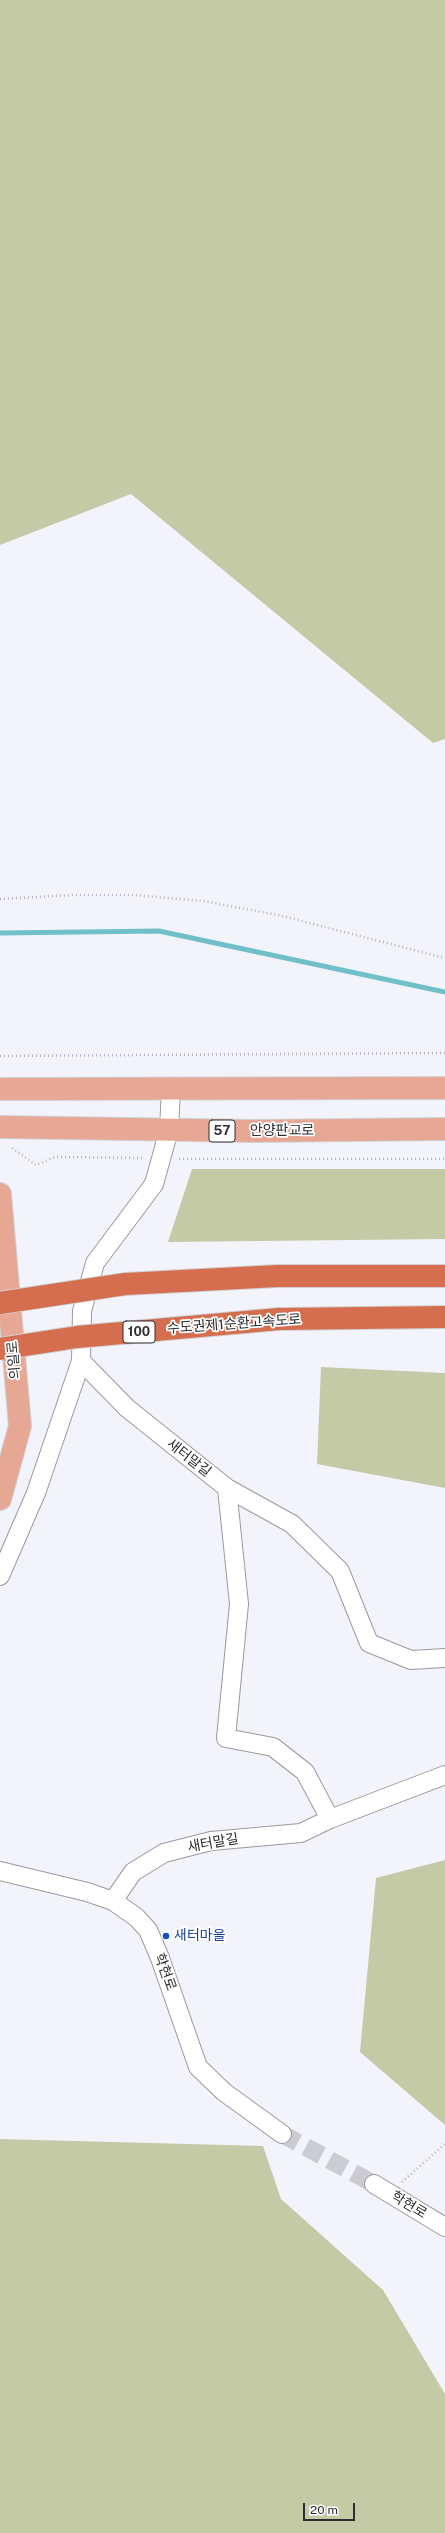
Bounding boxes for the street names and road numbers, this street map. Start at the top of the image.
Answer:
road number: 57 [209,1120,235,1142]
street label: 안양판교로 [250,1123,314,1139]
street label: 수도권제1순환고속도로 [166,1311,302,1337]
road number: 100 [123,1321,155,1343]
street label: 의일로 [4,1340,24,1380]
street label: 새터말길 [164,1436,214,1480]
street label: 새터말길 [186,1830,240,1856]
street label: 학현로 [150,1951,180,1993]
street label: 학현로 [388,2188,430,2222]

